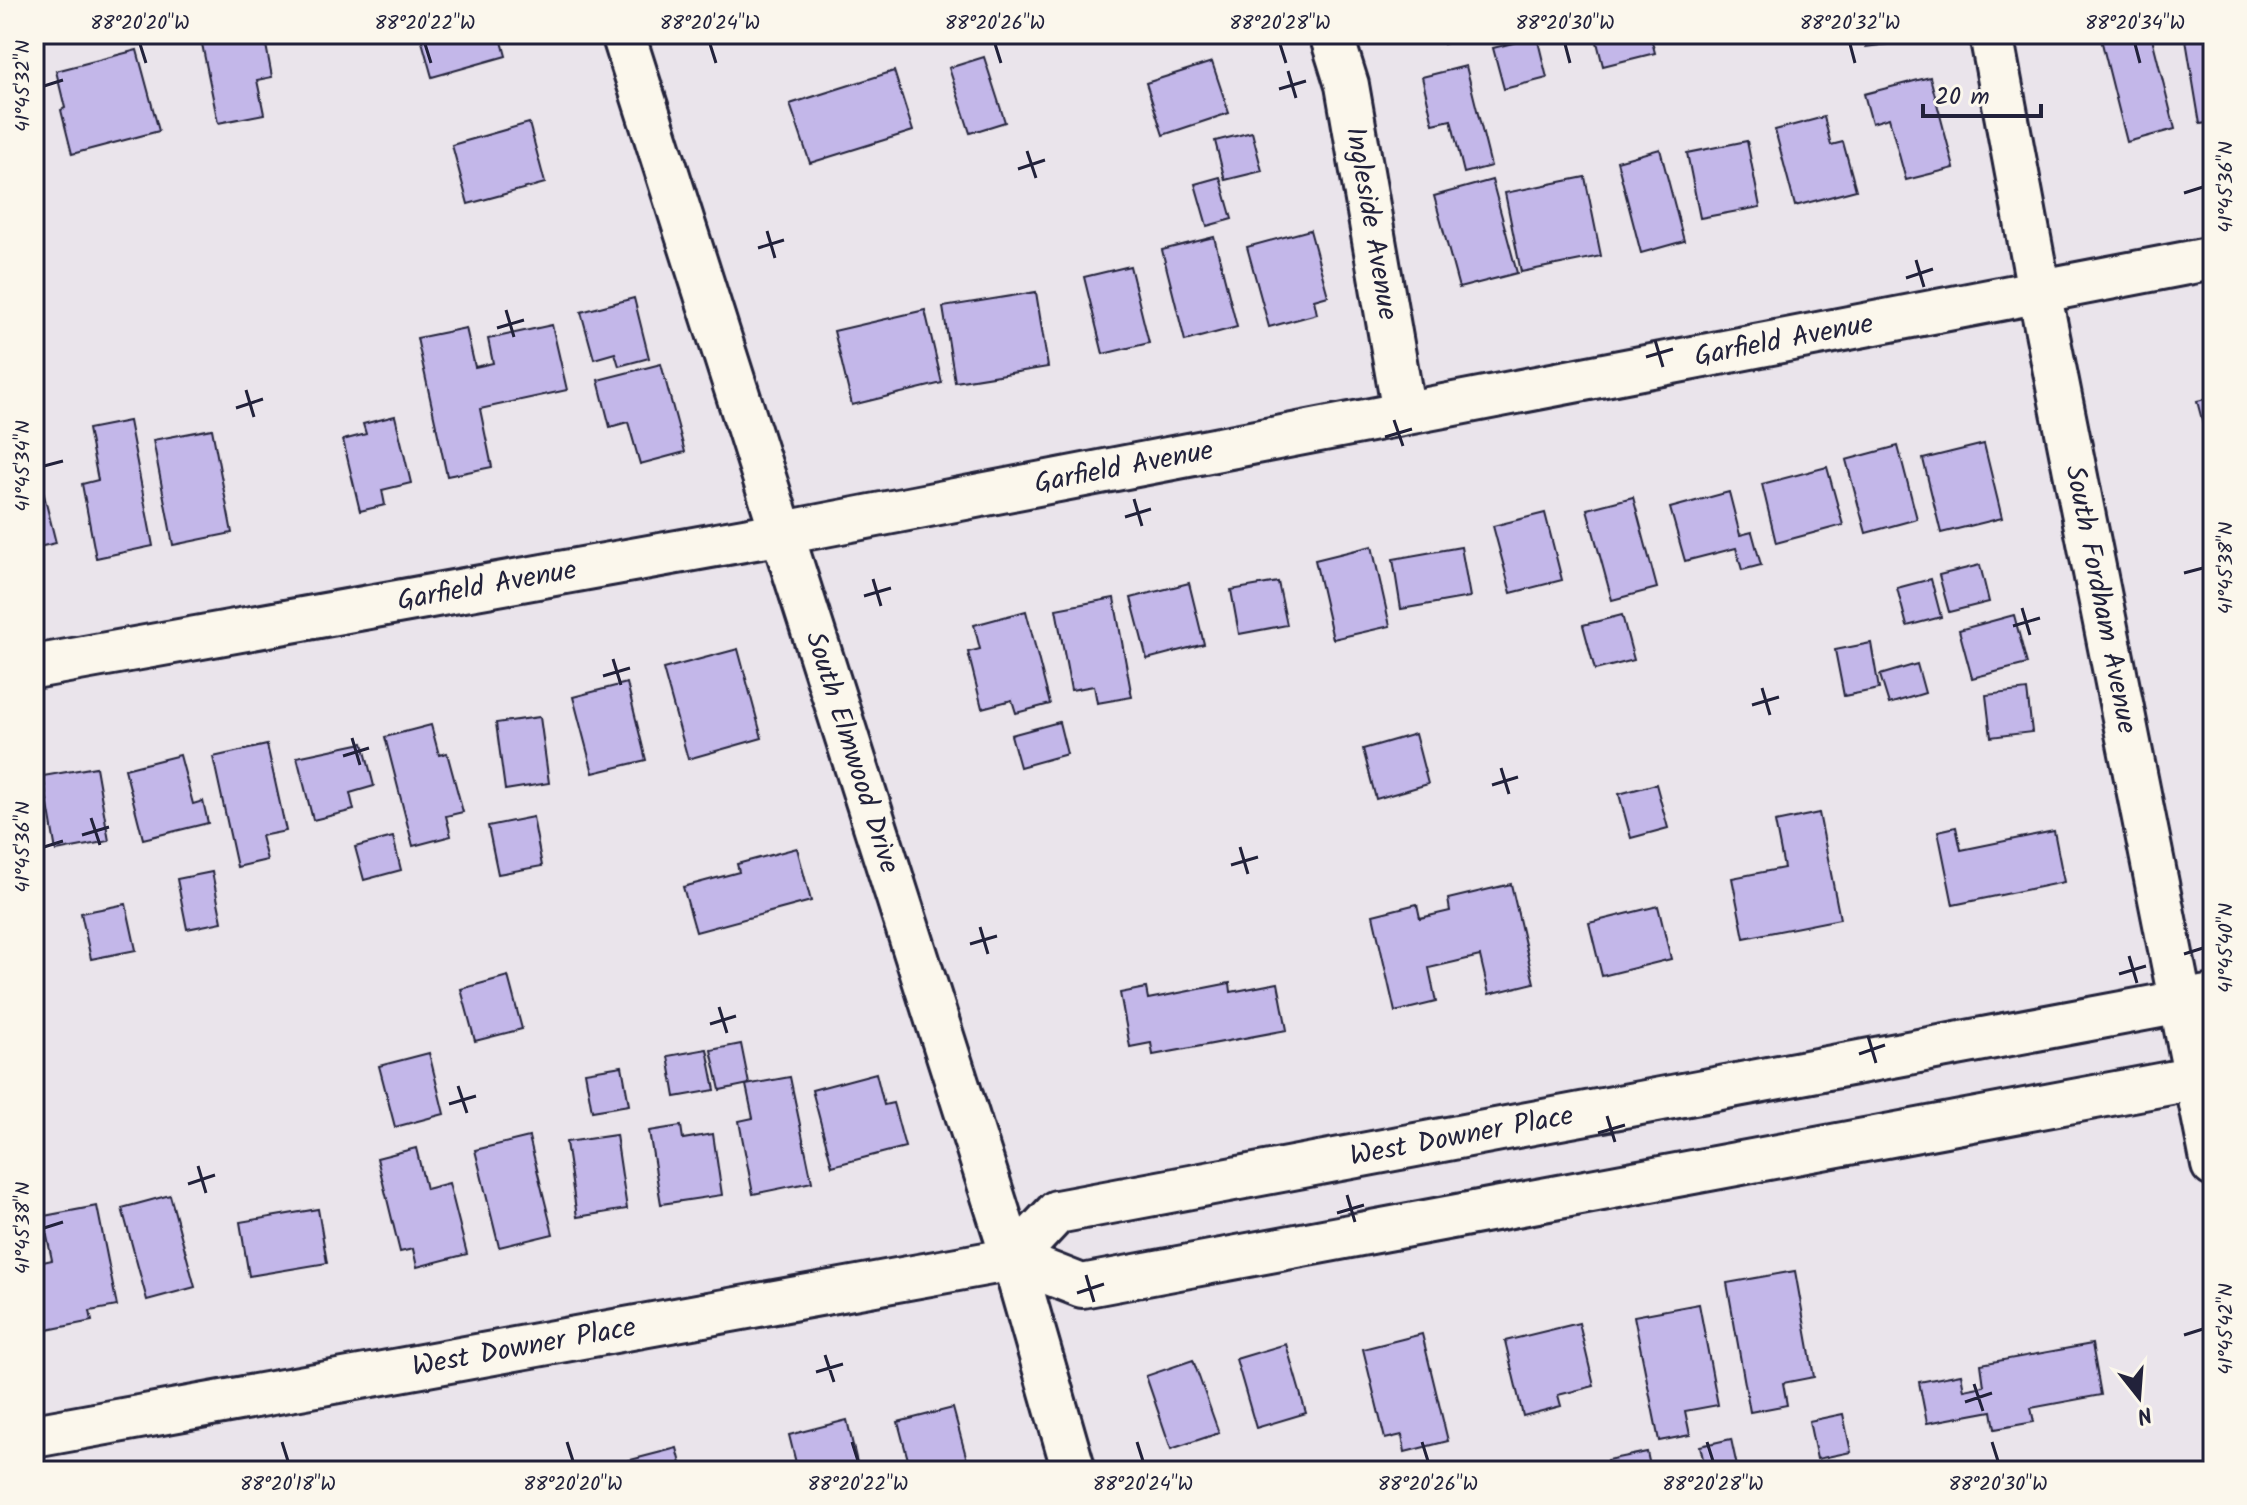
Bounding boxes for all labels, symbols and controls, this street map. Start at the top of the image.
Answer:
text: 88°20'20"W [90,8,190,40]
text: 88°20'22"W [375,8,475,40]
text: 88°20'24"W [660,8,760,40]
text: 88°20'26"W [945,8,1045,40]
text: 88°20'28"W [1229,8,1331,40]
text: 88°20'30"W [1515,8,1615,40]
text: 88°20'32"W [1800,8,1900,40]
text: 88°20'34"W [2085,8,2185,40]
text: 41°45'32"N [8,40,40,132]
scale bar [1923,68,2041,118]
text: 20 m [1935,78,1990,117]
street label: Ingleside Avenue [1332,123,1410,324]
text: 41°45'36"N [2211,141,2243,233]
street label: Garfield Avenue [1690,301,1878,380]
text: 41°45'34"N [8,420,40,512]
street label: Garfield Avenue [1030,428,1218,507]
street label: South Fordham Avenue [2052,461,2149,738]
text: 41°45'38"N [2211,522,2243,614]
street label: Garfield Avenue [394,548,580,624]
street label: South Elmwood Drive [792,626,911,880]
text: 41°45'36"N [8,801,40,893]
text: 41°45'40"N [2211,903,2243,993]
street label: West Downer Place [1346,1093,1577,1179]
text: 41°45'38"N [8,1182,40,1274]
text: 41°45'42"N [2211,1283,2243,1375]
street label: West Downer Place [409,1305,640,1390]
north arrow [2099,1357,2179,1437]
text: N [2132,1395,2156,1433]
text: 88°20'18"W [240,1469,336,1501]
text: 88°20'20"W [523,1469,623,1501]
text: 88°20'22"W [808,1469,908,1501]
text: 88°20'24"W [1093,1469,1193,1501]
text: 88°20'26"W [1378,1469,1478,1501]
text: 88°20'28"W [1662,1469,1764,1501]
text: 88°20'30"W [1948,1469,2048,1501]

